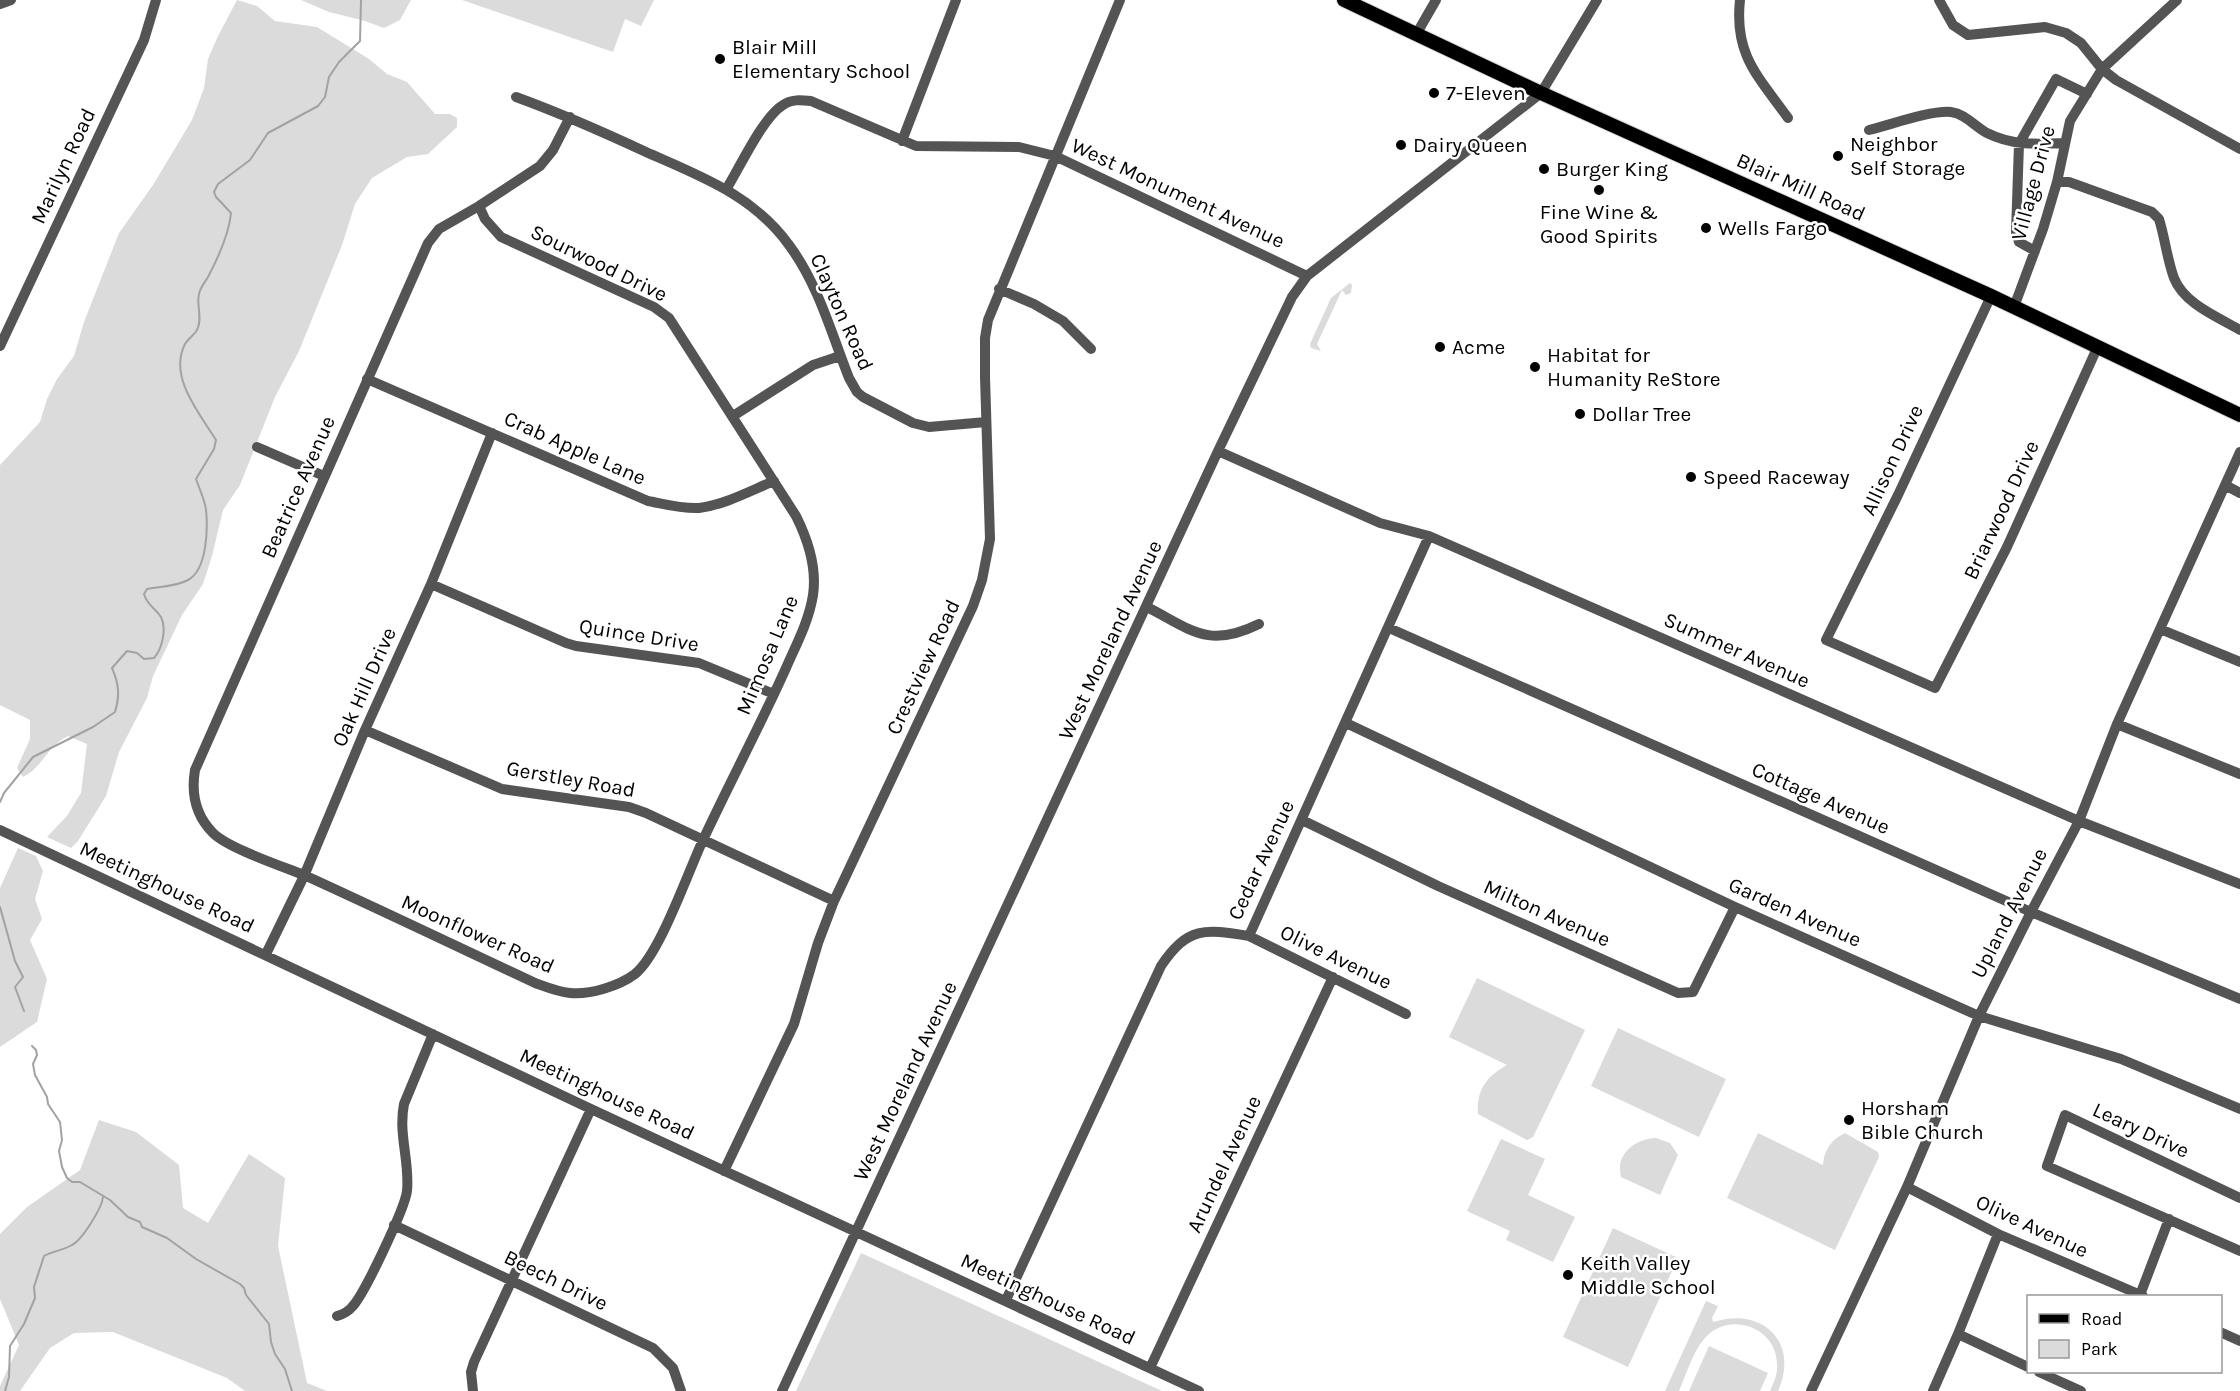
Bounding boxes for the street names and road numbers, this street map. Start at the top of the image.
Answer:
street label: Marilyn Road [26,104,100,228]
street label: Village Drive [2006,123,2060,243]
street label: West Monument Avenue [1068,133,1288,253]
street label: Blair Mill Road [1733,148,1869,226]
street label: Sourwood Drive [527,220,671,306]
street label: Clayton Road [806,250,878,374]
street label: Allison Drive [1856,401,1928,519]
street label: Crab Apple Lane [500,406,650,490]
street label: Beatrice Avenue [256,412,340,562]
street label: Briarwood Drive [1958,437,2044,583]
street label: West Moreland Avenue [1053,537,1167,743]
street label: Mimosa Lane [731,592,803,718]
street label: Crestview Road [881,596,965,738]
street label: Summer Avenue [1660,607,1814,693]
street label: Quince Drive [577,614,701,656]
street label: Oak Hill Drive [327,624,401,750]
street label: Gerstley Road [505,756,637,802]
street label: Cottage Avenue [1748,757,1894,839]
street label: Cedar Avenue [1223,796,1299,924]
street label: Meetinghouse Road [76,836,258,938]
street label: Upland Avenue [1966,844,2052,982]
street label: Garden Avenue [1725,872,1865,952]
street label: Milton Avenue [1480,874,1614,952]
street label: Moonflower Road [398,890,558,978]
street label: Olive Avenue [1276,920,1396,994]
street label: West Moreland Avenue [848,978,962,1184]
street label: Meetinghouse Road [516,1043,698,1145]
street label: Arundel Avenue [1182,1092,1266,1236]
street label: Leary Drive [2089,1097,2193,1163]
street label: Olive Avenue [1972,1190,2092,1262]
street label: Beech Drive [500,1245,612,1315]
street label: Meetinghouse Road [957,1248,1139,1350]

